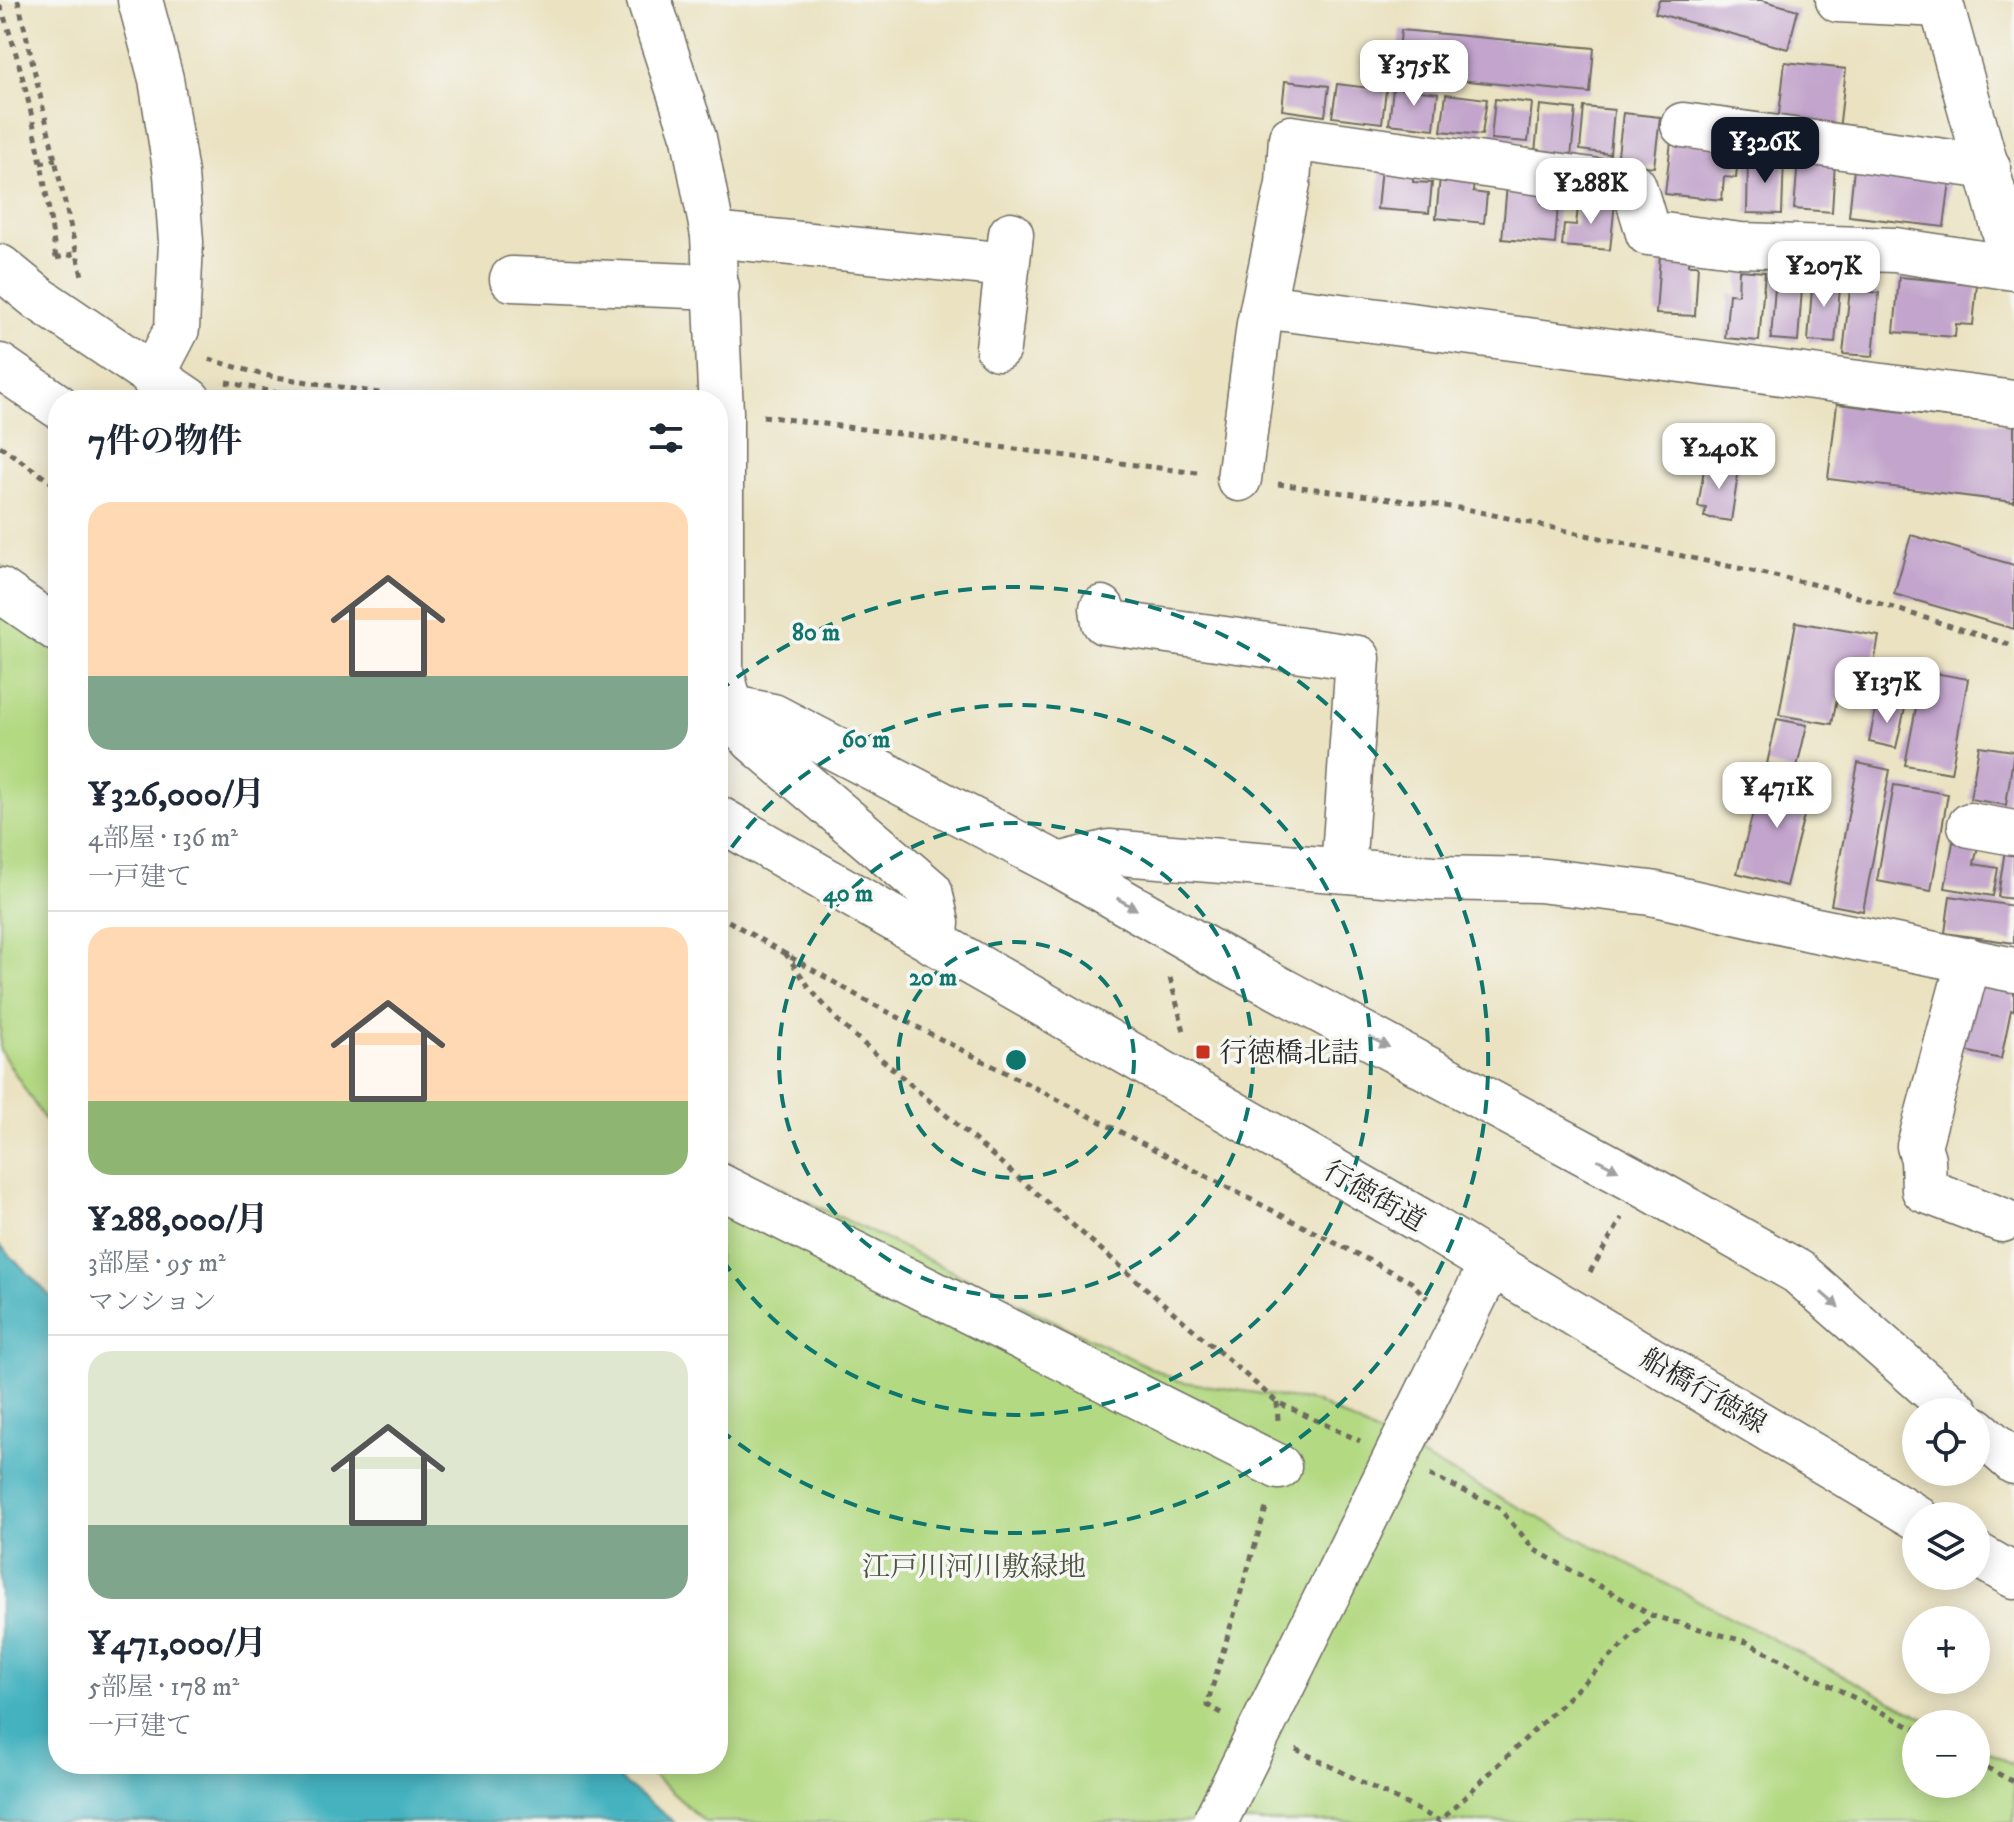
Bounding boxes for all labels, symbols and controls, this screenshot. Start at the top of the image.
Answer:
pin: ¥375K [1358,40,1470,108]
text: ¥375K [1378,49,1450,82]
pin: ¥326K [1709,117,1821,185]
text: ¥326K [1729,126,1801,159]
pin: ¥288K [1535,158,1647,226]
text: ¥288K [1554,167,1628,200]
pin: ¥207K [1768,241,1880,309]
text: ¥207K [1786,250,1862,283]
icon: filters [644,416,688,460]
text: 7件の物件 [88,421,242,463]
pin: ¥240K [1663,423,1775,491]
text: ¥240K [1680,432,1758,465]
icon: home [316,554,460,698]
text: 80 m [792,618,840,648]
pin: ¥137K [1831,657,1943,725]
text: ¥137K [1853,666,1921,699]
text: 60 m [842,725,890,755]
pin: ¥471K [1721,762,1833,830]
text: ¥471K [1740,771,1814,804]
text: ¥326,000/月 [88,774,265,816]
text: 4部屋 · 136 m² [88,822,238,855]
text: 一戸建て [88,861,192,894]
text: 40 m [823,879,873,909]
one-way arrow [1115,897,1138,911]
text: 20 m [909,963,957,993]
icon: home [316,979,460,1123]
one-way arrow [1368,1035,1390,1049]
place label: 行徳橋北詰 [1219,1036,1359,1071]
marker: 行徳橋北詰 [1194,1043,1212,1061]
centre of rings [1002,1046,1030,1074]
street label: 行徳街道 [1317,1153,1432,1239]
one-way arrow [1597,1158,1619,1172]
text: ¥288,000/月 [88,1199,269,1241]
text: 3部屋 · 95 m² [88,1247,226,1280]
text: マンション [88,1286,217,1319]
one-way arrow [1819,1291,1839,1308]
street label: 船橋行徳線 [1634,1341,1773,1441]
map controls [1902,1398,1990,1798]
button: locate [1902,1398,1990,1486]
icon: home [316,1403,460,1547]
button: layers [1902,1502,1990,1590]
park label: 江戸川河川敷緑地 [862,1550,1086,1585]
button: + [1902,1606,1990,1694]
text: ¥471,000/月 [88,1623,267,1665]
text: 5部屋 · 178 m² [88,1671,239,1704]
text: 一戸建て [88,1710,192,1743]
button: − [1902,1710,1990,1798]

